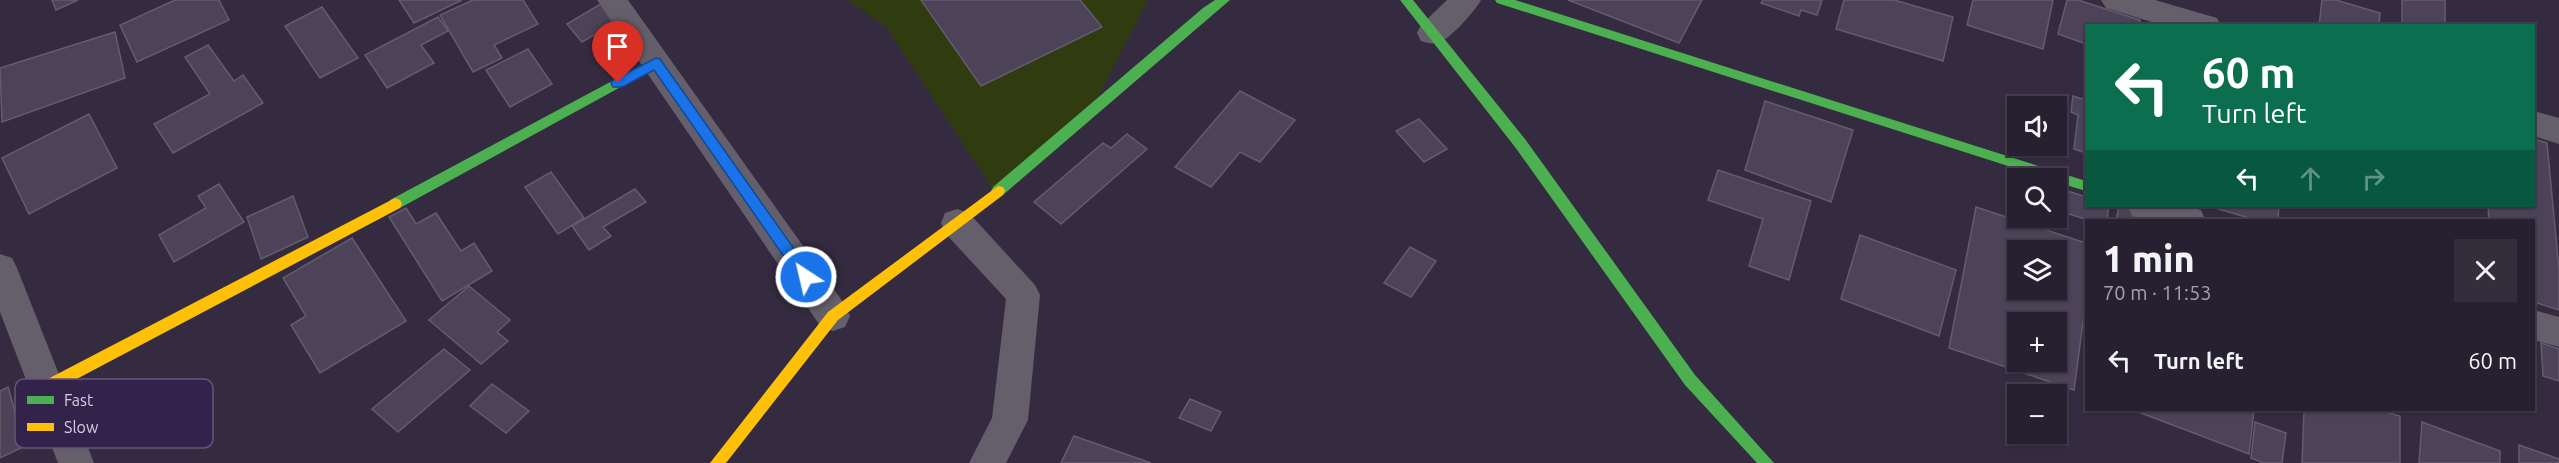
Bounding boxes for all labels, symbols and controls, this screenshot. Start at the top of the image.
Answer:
pin [592,21,643,83]
icon: arrive [601,30,634,63]
icon: left [2103,48,2181,126]
text: 60 m [2202,49,2296,96]
map controls [2007,96,2067,444]
button: sound [2007,96,2067,156]
text: Turn left [2202,98,2306,128]
icon: left [2231,162,2264,195]
icon: ahead [2294,162,2327,195]
icon: right [2357,162,2390,195]
button: search [2007,168,2067,228]
text: 1 min [2103,238,2195,279]
button: close [2454,239,2517,302]
button: layers [2007,240,2067,300]
position arrow [774,245,838,309]
text: 70 m · 11:53 [2103,281,2212,304]
button: + [2007,312,2067,372]
icon: left [2103,344,2136,377]
text: Turn left [2154,348,2244,373]
text: 60 m [2468,348,2517,373]
legend [15,379,213,448]
button: − [2007,384,2067,444]
text: Fast [64,391,94,409]
text: Slow [64,418,99,436]

